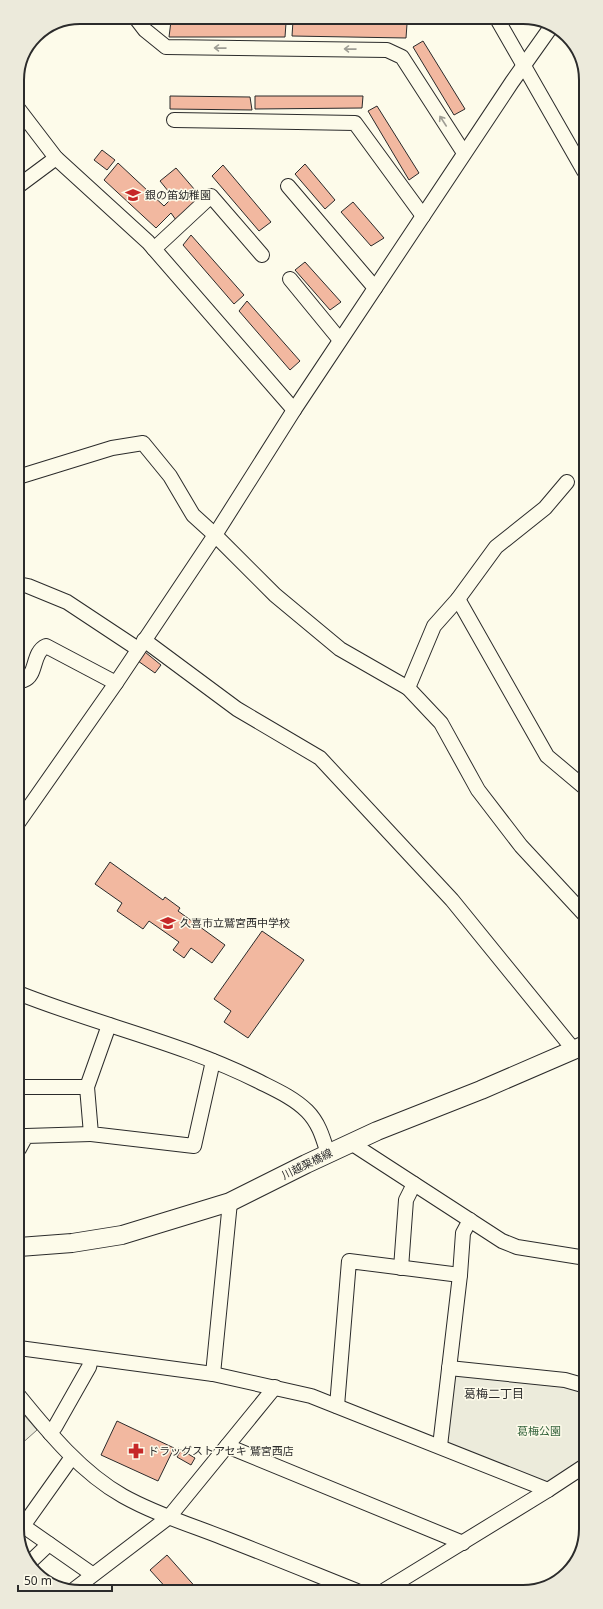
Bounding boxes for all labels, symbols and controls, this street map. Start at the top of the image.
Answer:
one-way arrow [214,44,227,52]
one-way arrow [344,45,357,53]
one-way arrow [439,115,448,126]
school or university icon: 銀の笛幼稚園 [124,186,142,204]
place label: 銀の笛幼稚園 [145,187,211,202]
school or university icon: 久喜市立鷲宮西中学校 [159,914,177,932]
place label: 久喜市立鷲宮西中学校 [180,915,290,930]
street label: 川越栗橋線 [279,1145,335,1182]
district label: 葛梅二丁目 [464,1385,524,1402]
park label: 葛梅公園 [517,1423,561,1438]
pharmacy icon: ドラッグストアセキ 鷲宮西店 [127,1442,145,1460]
place label: ドラッグストアセキ 鷲宮西店 [148,1443,294,1458]
scale bar [18,1567,112,1593]
text: 50 m [24,1572,52,1589]

